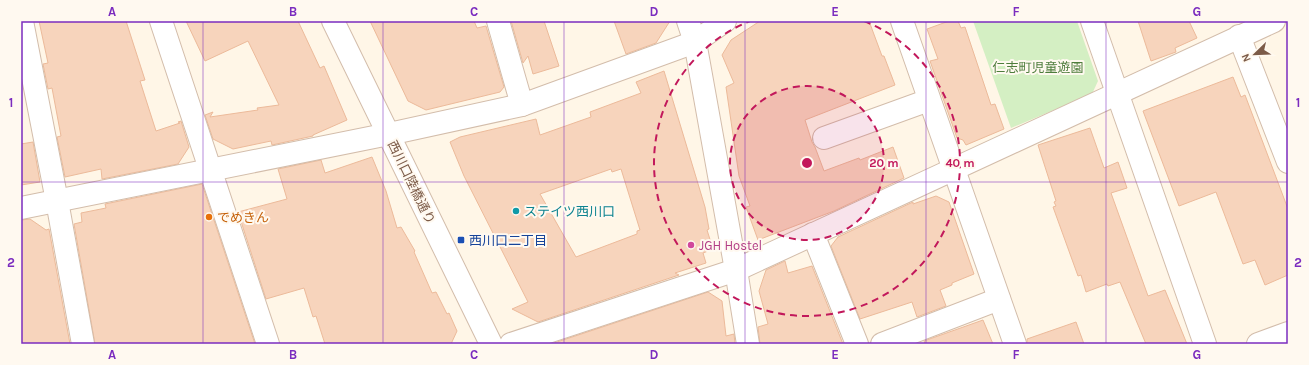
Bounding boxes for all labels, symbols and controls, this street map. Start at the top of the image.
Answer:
text: A [108,4,116,19]
text: B [289,4,297,19]
text: C [470,4,478,19]
text: D [650,4,659,19]
text: E [831,4,839,19]
text: F [1012,4,1020,19]
text: G [1193,4,1201,19]
north arrow [1235,34,1275,74]
text: N [1239,52,1254,64]
park label: 仁志町児童遊園 [992,60,1084,75]
text: 1 [9,95,13,110]
text: 1 [1296,95,1300,110]
street label: 西川口陸橋通り [385,138,438,226]
centre of rings [800,156,814,170]
text: 20 m [869,156,899,170]
text: 40 m [945,156,975,170]
place label: ステイツ西川口 [524,204,615,219]
marker: ステイツ西川口 [511,206,521,216]
place label: でめきん [217,210,269,225]
marker: でめきん [204,212,214,222]
place label: 西川口二丁目 [469,233,547,248]
marker: 西川口二丁目 [456,235,466,245]
place label: JGH Hostel [699,238,762,253]
marker: JGH Hostel [686,240,696,250]
text: 2 [7,255,15,270]
text: 2 [1294,255,1302,270]
text: A [108,347,116,362]
text: B [289,347,297,362]
text: C [470,347,478,362]
text: D [650,347,659,362]
text: E [831,347,839,362]
text: F [1012,347,1020,362]
text: G [1193,347,1201,362]

